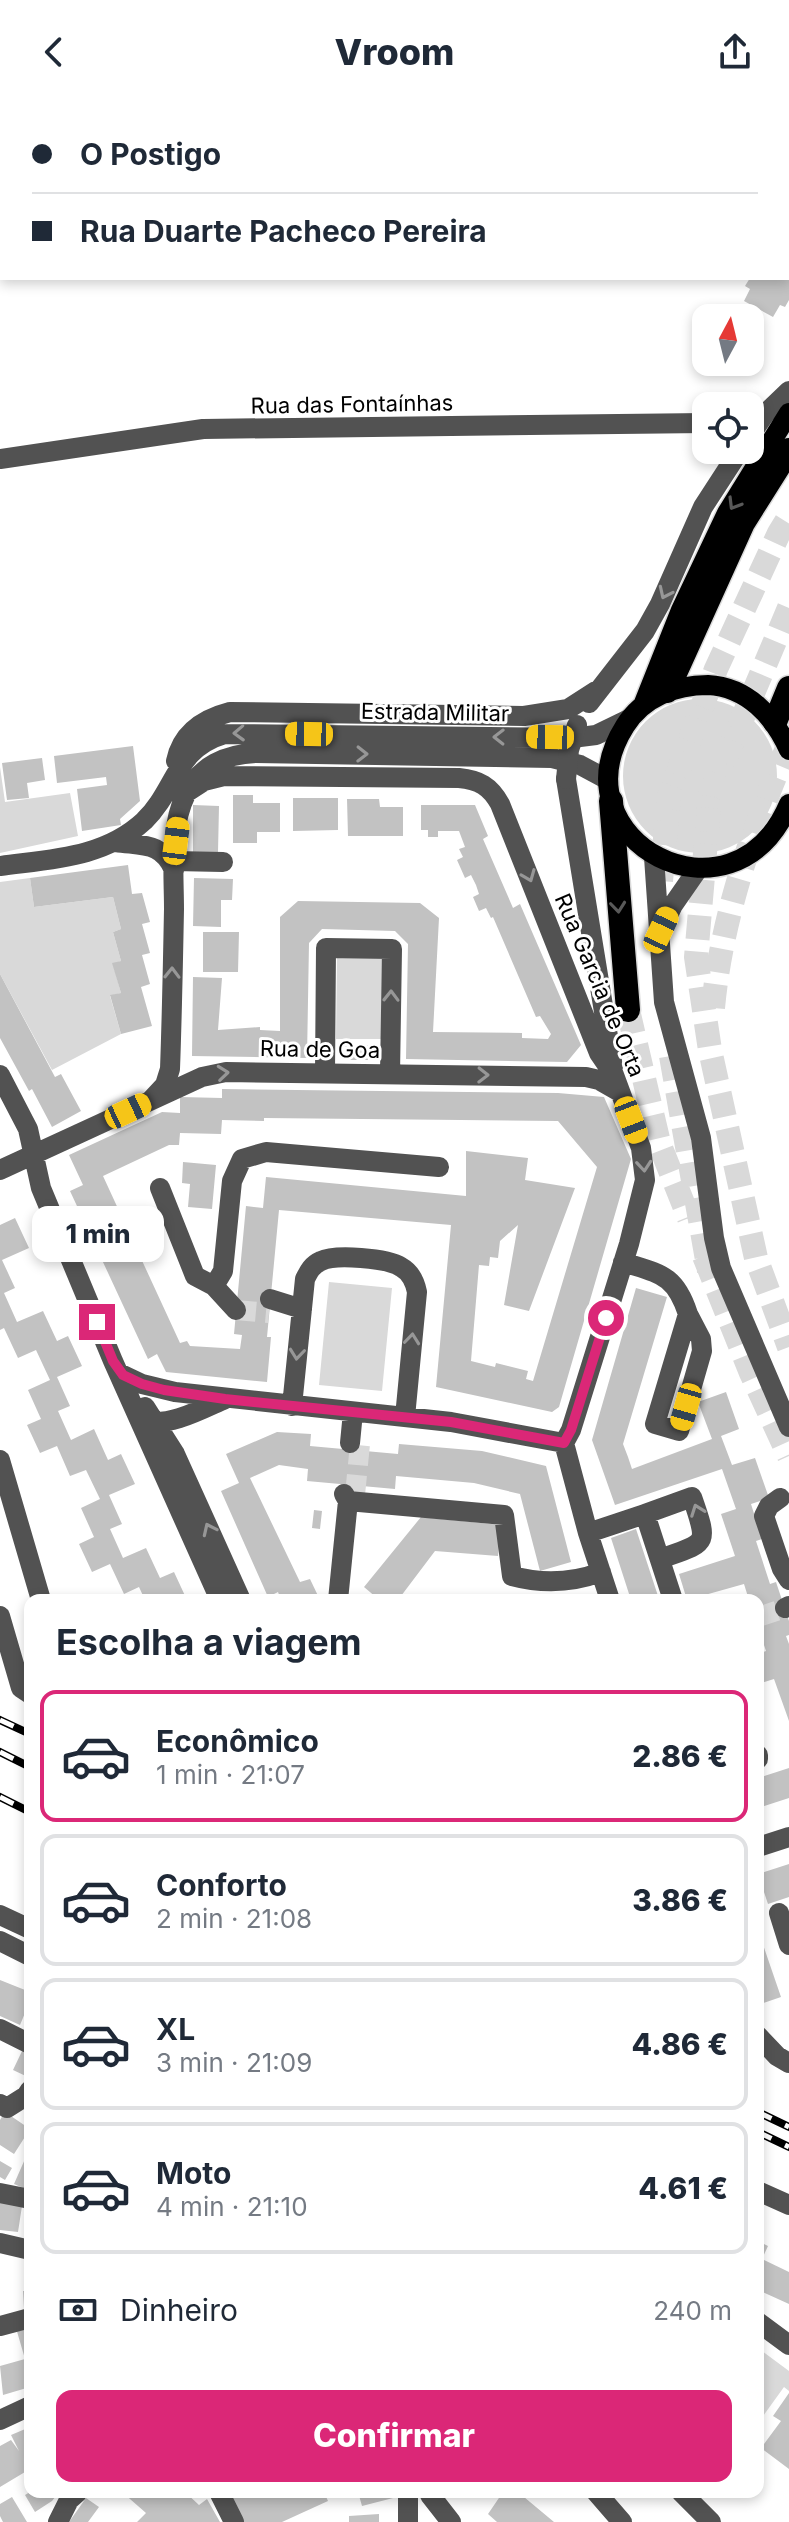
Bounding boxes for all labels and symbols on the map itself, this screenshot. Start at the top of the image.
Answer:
north arrow [692,304,764,376]
street label: Rua das Fontaínhas [250,389,454,419]
one-way arrow [728,495,743,509]
one-way arrow [658,584,674,599]
street label: Estrada Militar [361,698,509,726]
car [285,722,333,746]
one-way arrow [232,725,245,742]
car [526,725,574,749]
one-way arrow [492,728,505,745]
one-way arrow [356,745,369,763]
car [161,816,191,866]
one-way arrow [519,868,536,882]
street label: Rua Garcia de Orta [550,890,650,1080]
one-way arrow [609,901,626,914]
car [640,903,682,957]
one-way arrow [164,966,181,979]
one-way arrow [382,989,400,1002]
street label: Rua de Goa [260,1035,380,1063]
one-way arrow [217,1065,230,1082]
one-way arrow [477,1067,490,1084]
car [101,1090,155,1132]
car [611,1093,651,1147]
one-way arrow [635,1160,652,1173]
callout: 1 min [31,1206,163,1262]
route start [588,1300,624,1336]
route end [79,1304,115,1340]
one-way arrow [404,1332,421,1345]
one-way arrow [289,1347,306,1360]
car [668,1381,704,1433]
one-way arrow [690,1504,706,1518]
one-way arrow [203,1523,219,1537]

